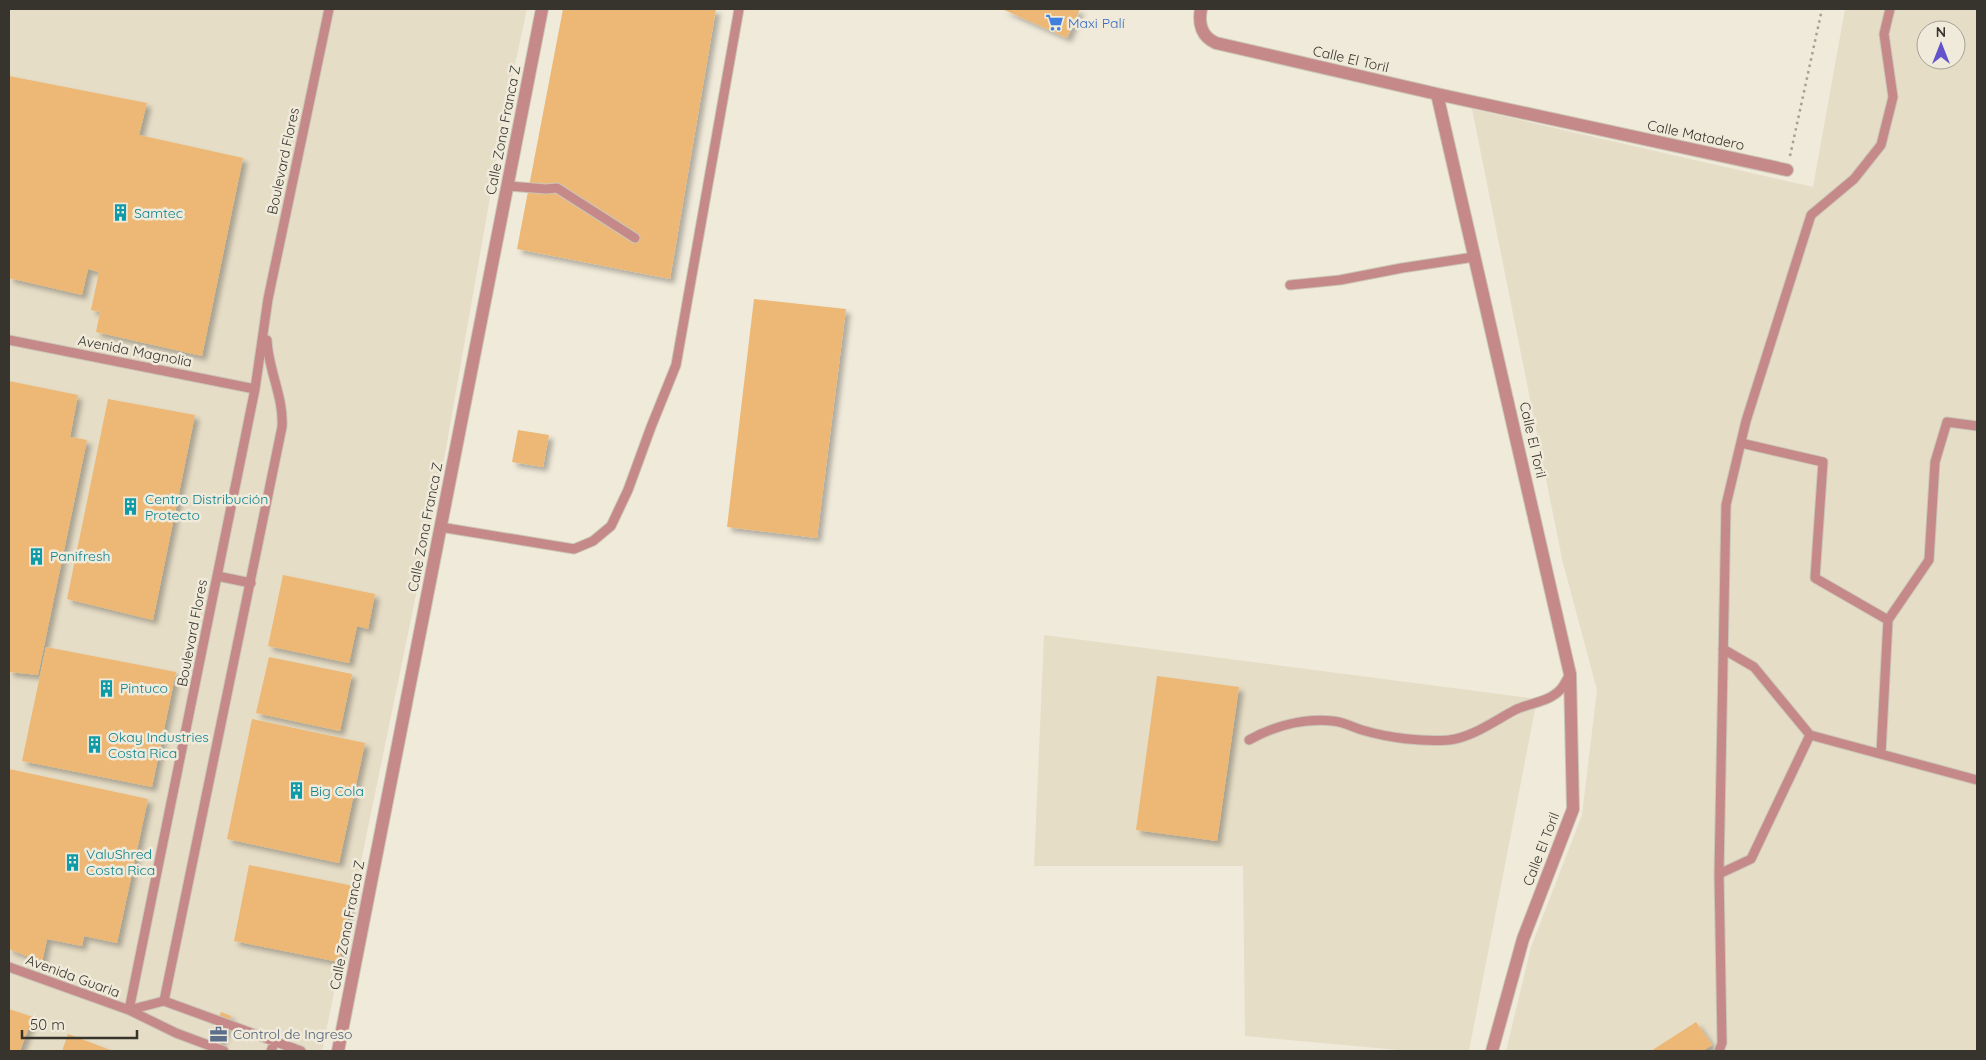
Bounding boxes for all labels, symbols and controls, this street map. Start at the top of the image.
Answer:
supermarket icon: Maxi Palí [1044,13,1064,33]
place label: Maxi Palí [1068,14,1125,32]
north arrow [1916,20,1966,70]
text: N [1936,23,1946,41]
street label: Calle El Toril [1311,42,1391,76]
street label: Calle Zona Franca Z [482,64,524,196]
street label: Boulevard Flores [263,106,303,216]
street label: Calle Matadero [1646,116,1746,154]
building icon: Samtec [110,203,130,223]
place label: Samtec [134,204,183,222]
street label: Avenida Magnolia [76,331,194,371]
street label: Calle El Toril [1516,400,1550,480]
street label: Calle Zona Franca Z [404,461,446,593]
place label: Centro Distribución Protecto [145,490,268,524]
building icon: Centro Distribución Protecto [121,497,141,517]
building icon: Panifresh [26,546,46,566]
place label: Panifresh [50,547,110,565]
street label: Boulevard Flores [173,578,211,688]
building icon: Pintuco [96,678,116,698]
place label: Pintuco [120,679,168,697]
place label: Okay Industries Costa Rica [108,728,209,762]
building icon: Okay Industries Costa Rica [84,735,104,755]
building icon: Big Cola [286,781,306,801]
place label: Big Cola [310,782,364,800]
street label: Calle El Toril [1519,810,1563,888]
place label: ValuShred Costa Rica [86,845,155,879]
building icon: ValuShred Costa Rica [62,852,82,872]
street label: Calle Zona Franca Z [326,859,368,991]
street label: Avenida Guaria [23,951,123,1001]
scale bar [22,1008,138,1040]
text: 50 m [30,1015,65,1034]
office icon: Control de Ingreso [209,1024,229,1044]
place label: Control de Ingreso [233,1025,353,1043]

